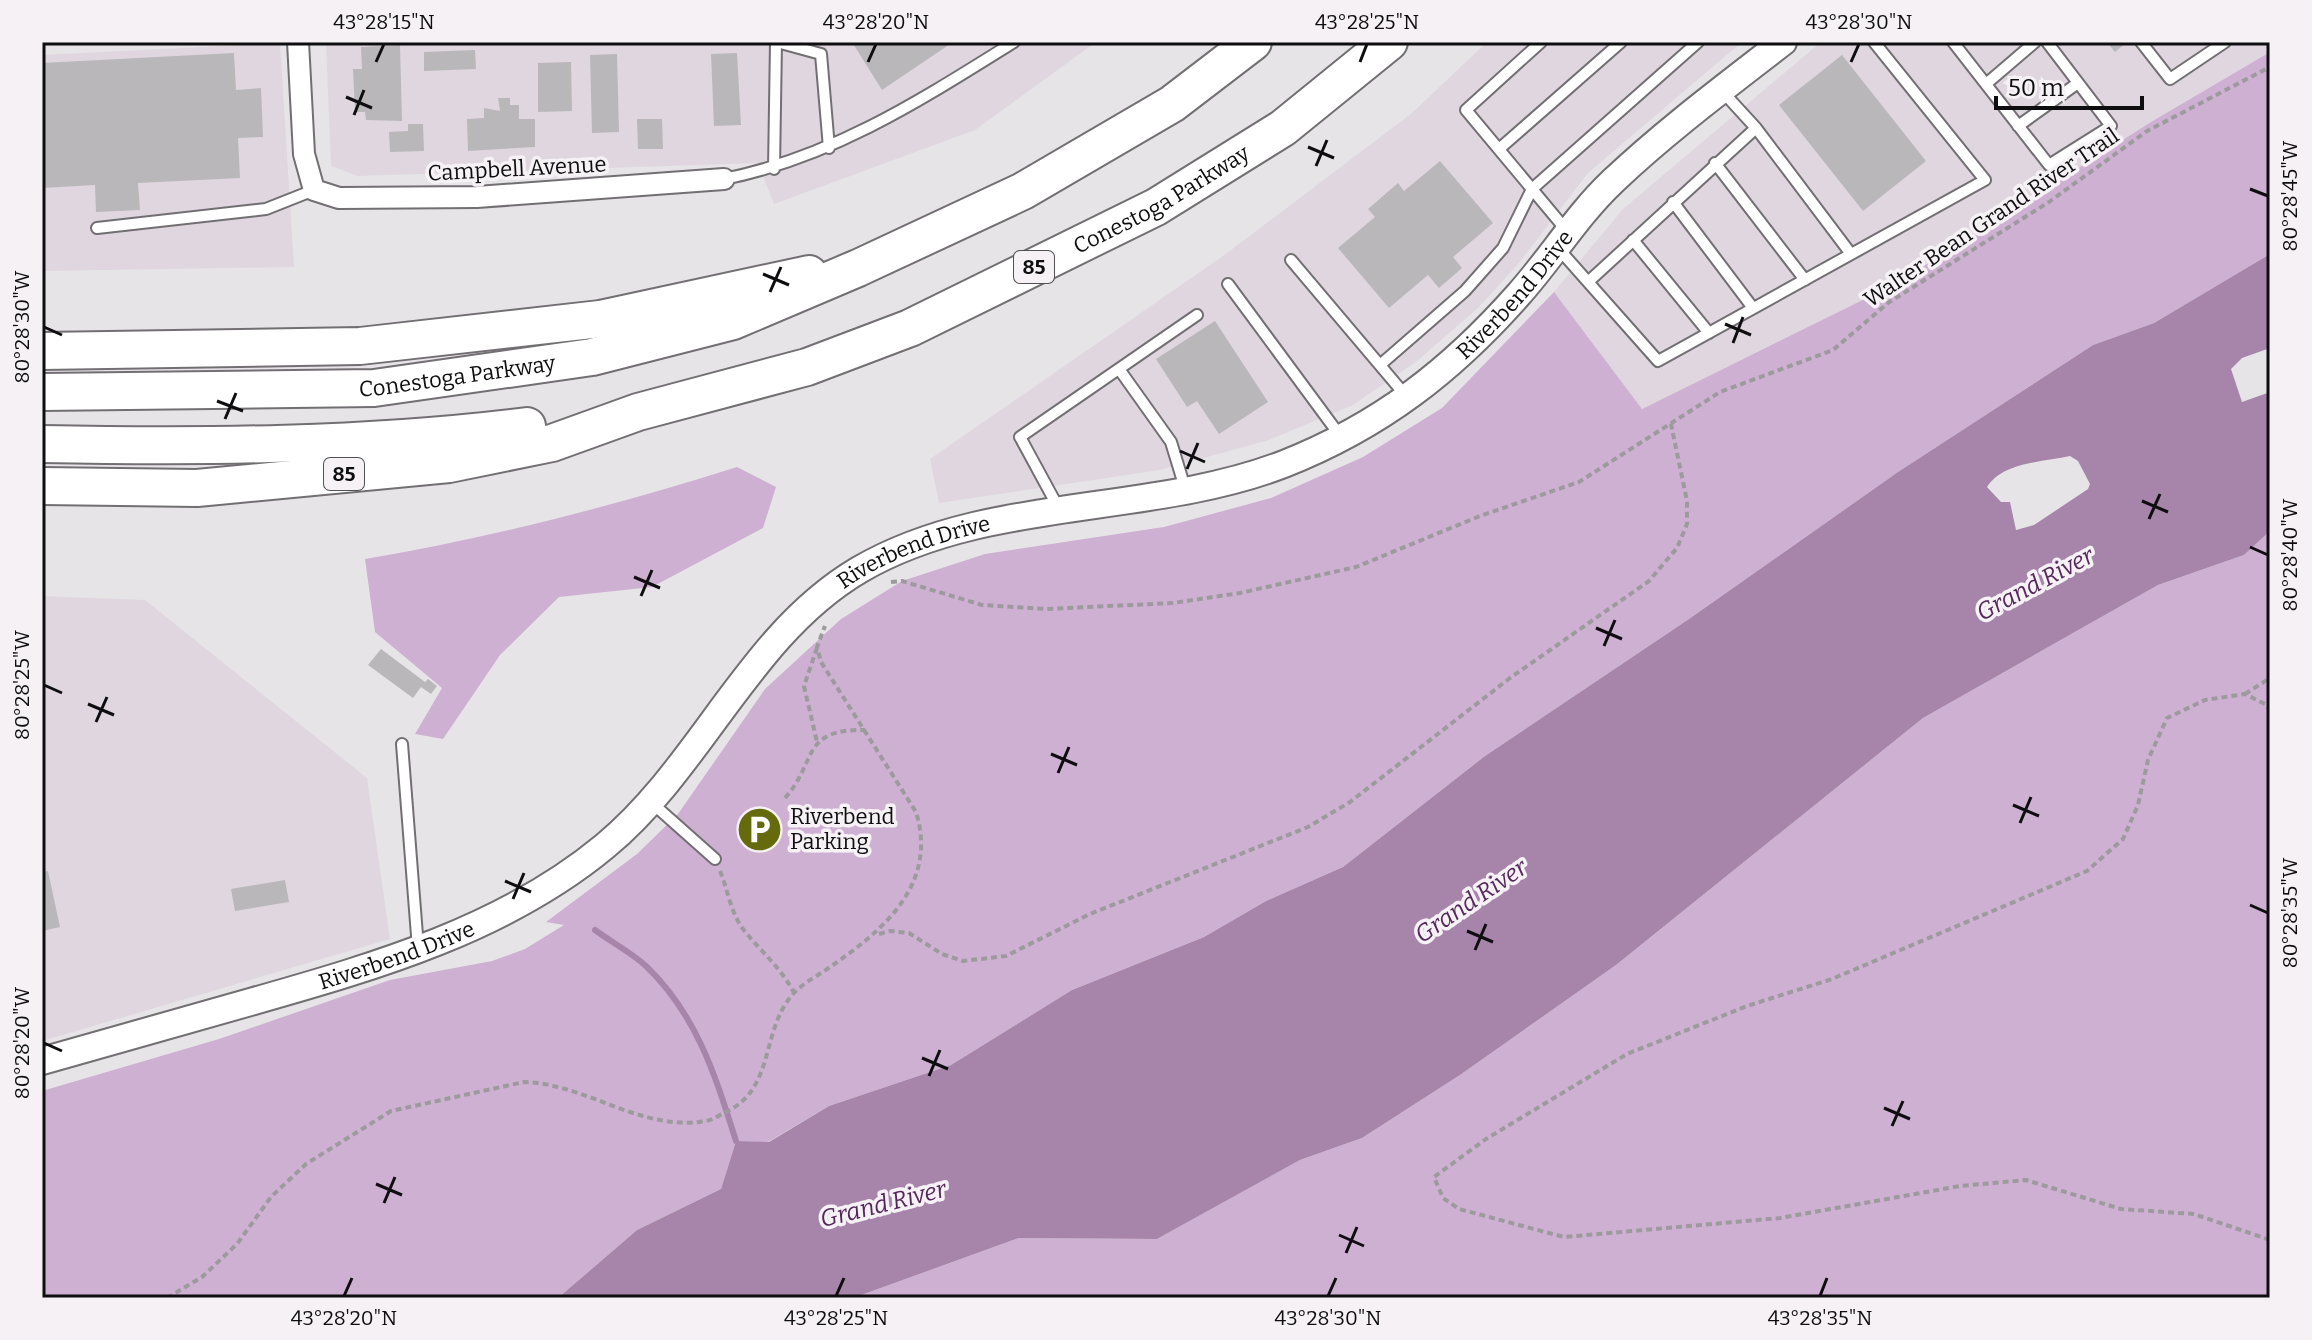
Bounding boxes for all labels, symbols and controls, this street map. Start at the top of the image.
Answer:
text: 43°28'15"N [333,10,435,34]
text: 43°28'20"N [823,10,929,34]
text: 43°28'25"N [1315,10,1419,34]
text: 43°28'30"N [1806,10,1913,34]
scale bar [1996,60,2142,110]
text: 50 m [2008,74,2064,102]
street label: Walter Bean Grand River Trail [1859,122,2124,313]
street label: Conestoga Parkway [1069,139,1255,260]
text: 80°28'45"W [2278,140,2302,251]
street label: Campbell Avenue [427,150,607,187]
street label: Riverbend Drive [1451,225,1579,365]
road number: 85 [1014,251,1054,283]
text: 80°28'30"W [10,270,34,383]
street label: Conestoga Parkway [359,349,557,402]
road number: 85 [324,458,364,490]
text: 80°28'40"W [2278,498,2302,612]
street label: Riverbend Drive [832,510,993,595]
water label: Grand River [1972,541,2100,627]
text: 80°28'25"W [10,629,34,740]
place label: Riverbend Parking [790,803,895,855]
parking icon: Riverbend Parking [735,805,783,853]
water label: Grand River [1410,853,1533,949]
text: 80°28'35"W [2278,857,2302,968]
street label: Riverbend Drive [316,915,479,995]
text: 80°28'20"W [10,986,34,1099]
water label: Grand River [817,1175,950,1233]
text: 43°28'20"N [291,1306,397,1330]
text: 43°28'25"N [784,1306,888,1330]
text: 43°28'30"N [1275,1306,1382,1330]
text: 43°28'35"N [1768,1306,1873,1330]

